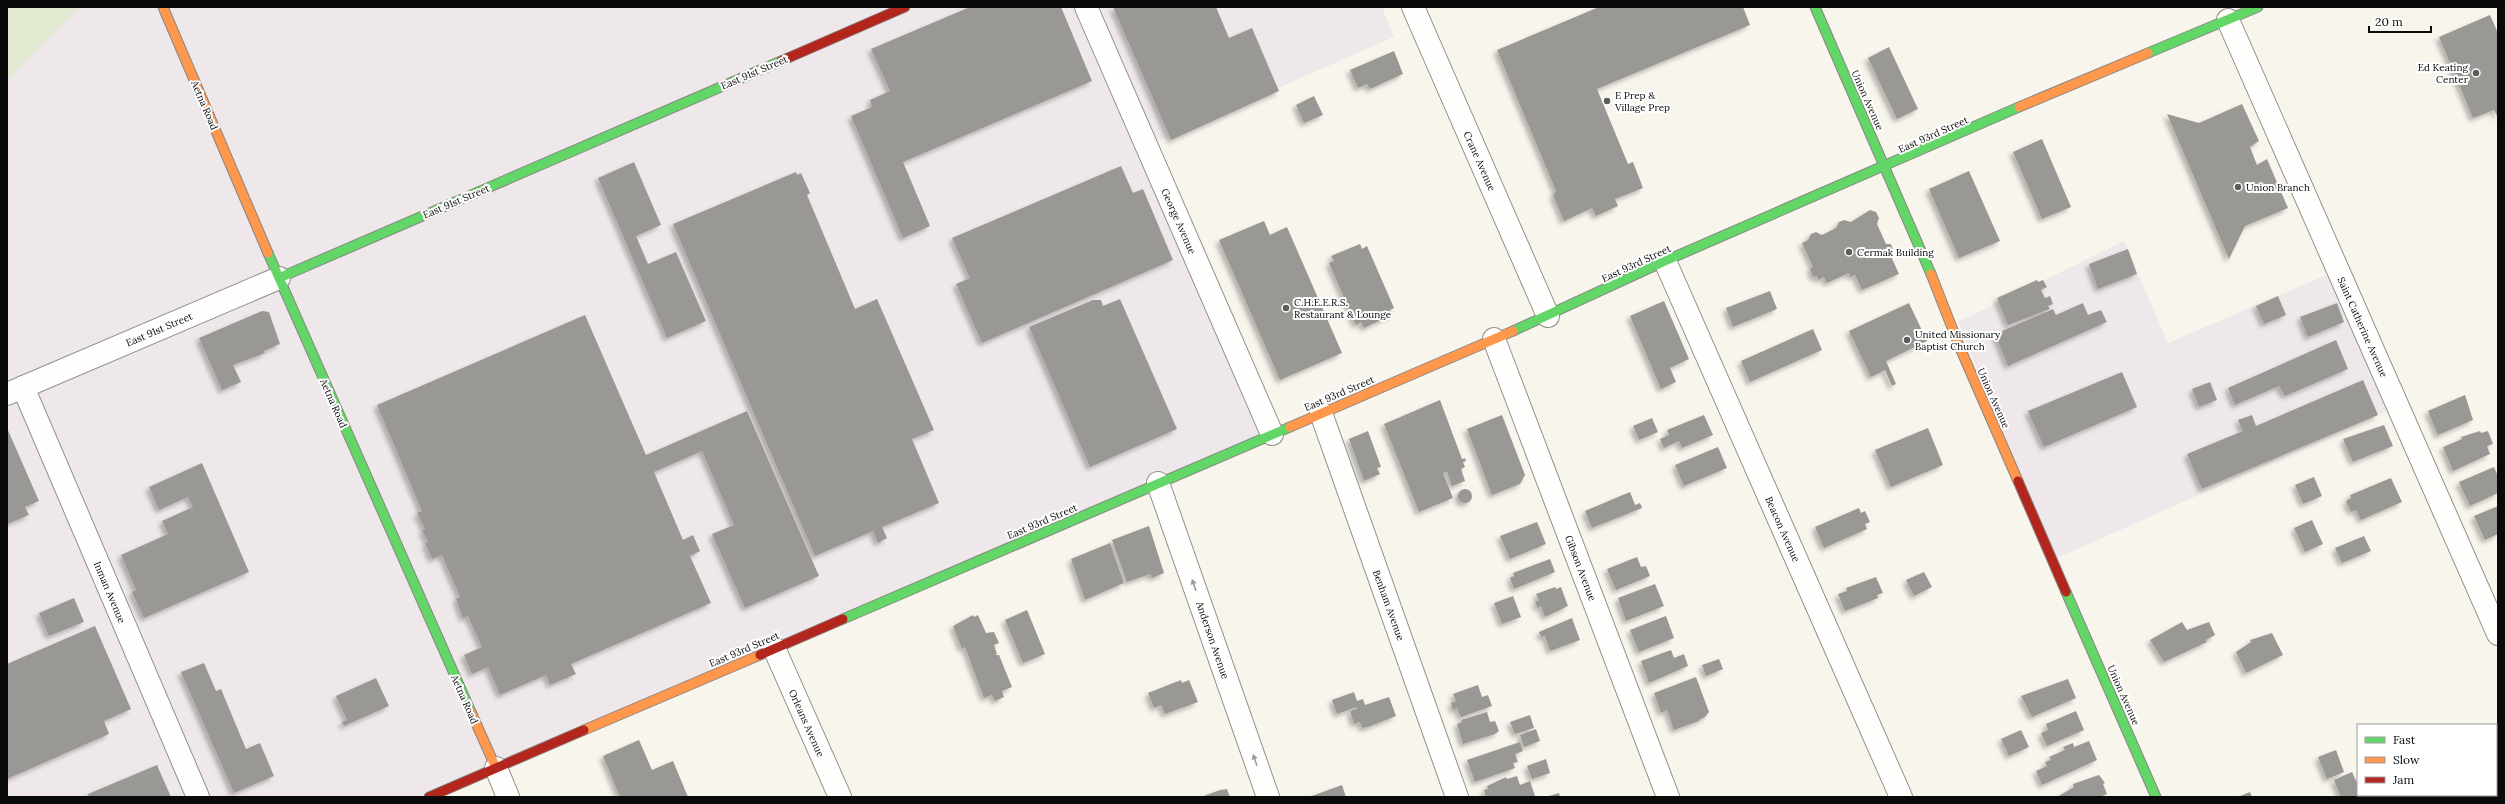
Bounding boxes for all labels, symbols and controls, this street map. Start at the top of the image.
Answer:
scale bar [2369,8,2431,34]
text: 20 m [2375,14,2403,29]
street label: East 91st Street [719,52,790,92]
place label: Ed Keating Center [2418,61,2469,86]
street label: Union Avenue [1848,68,1887,133]
marker: Ed Keating Center [2471,68,2481,78]
street label: Aetna Road [188,78,221,132]
place label: E Prep & Village Prep [1614,89,1670,114]
marker: E Prep & Village Prep [1602,96,1612,106]
street label: East 93rd Street [1896,113,1970,156]
street label: Crane Avenue [1460,129,1499,194]
street label: East 91st Street [421,181,492,221]
place label: Union Branch [2246,181,2310,194]
marker: Union Branch [2233,182,2243,192]
street label: George Avenue [1158,186,1199,257]
street label: East 93rd Street [1599,242,1673,285]
place label: Cermak Building [1857,246,1934,259]
marker: Cermak Building [1844,247,1854,257]
street label: Saint Catherine Avenue [2335,275,2391,380]
place label: C.H.E.E.R.S. Restaurant & Lounge [1294,296,1392,321]
marker: C.H.E.E.R.S. Restaurant & Lounge [1281,303,1291,313]
street label: East 91st Street [124,309,195,349]
place label: United Missionary Baptist Church [1915,328,2001,353]
marker: United Missionary Baptist Church [1902,335,1912,345]
street label: Union Avenue [1974,366,2013,431]
street label: East 93rd Street [1302,373,1376,414]
street label: Aetna Road [317,376,350,430]
street label: Beacon Avenue [1762,494,1803,565]
street label: East 93rd Street [1005,501,1079,542]
street label: Gibson Avenue [1562,533,1599,603]
street label: Inman Avenue [91,559,129,626]
street label: Benham Avenue [1370,568,1408,643]
one-way arrow [1190,578,1196,590]
street label: Anderson Avenue [1193,599,1232,681]
street label: East 93rd Street [707,629,781,670]
street label: Union Avenue [2104,663,2143,728]
street label: Aetna Road [448,672,481,726]
street label: Orleans Avenue [786,687,828,760]
legend [2357,724,2497,796]
text: Fast [2393,732,2416,747]
text: Slow [2393,752,2420,767]
one-way arrow [1252,754,1258,766]
text: Jam [2392,772,2414,787]

